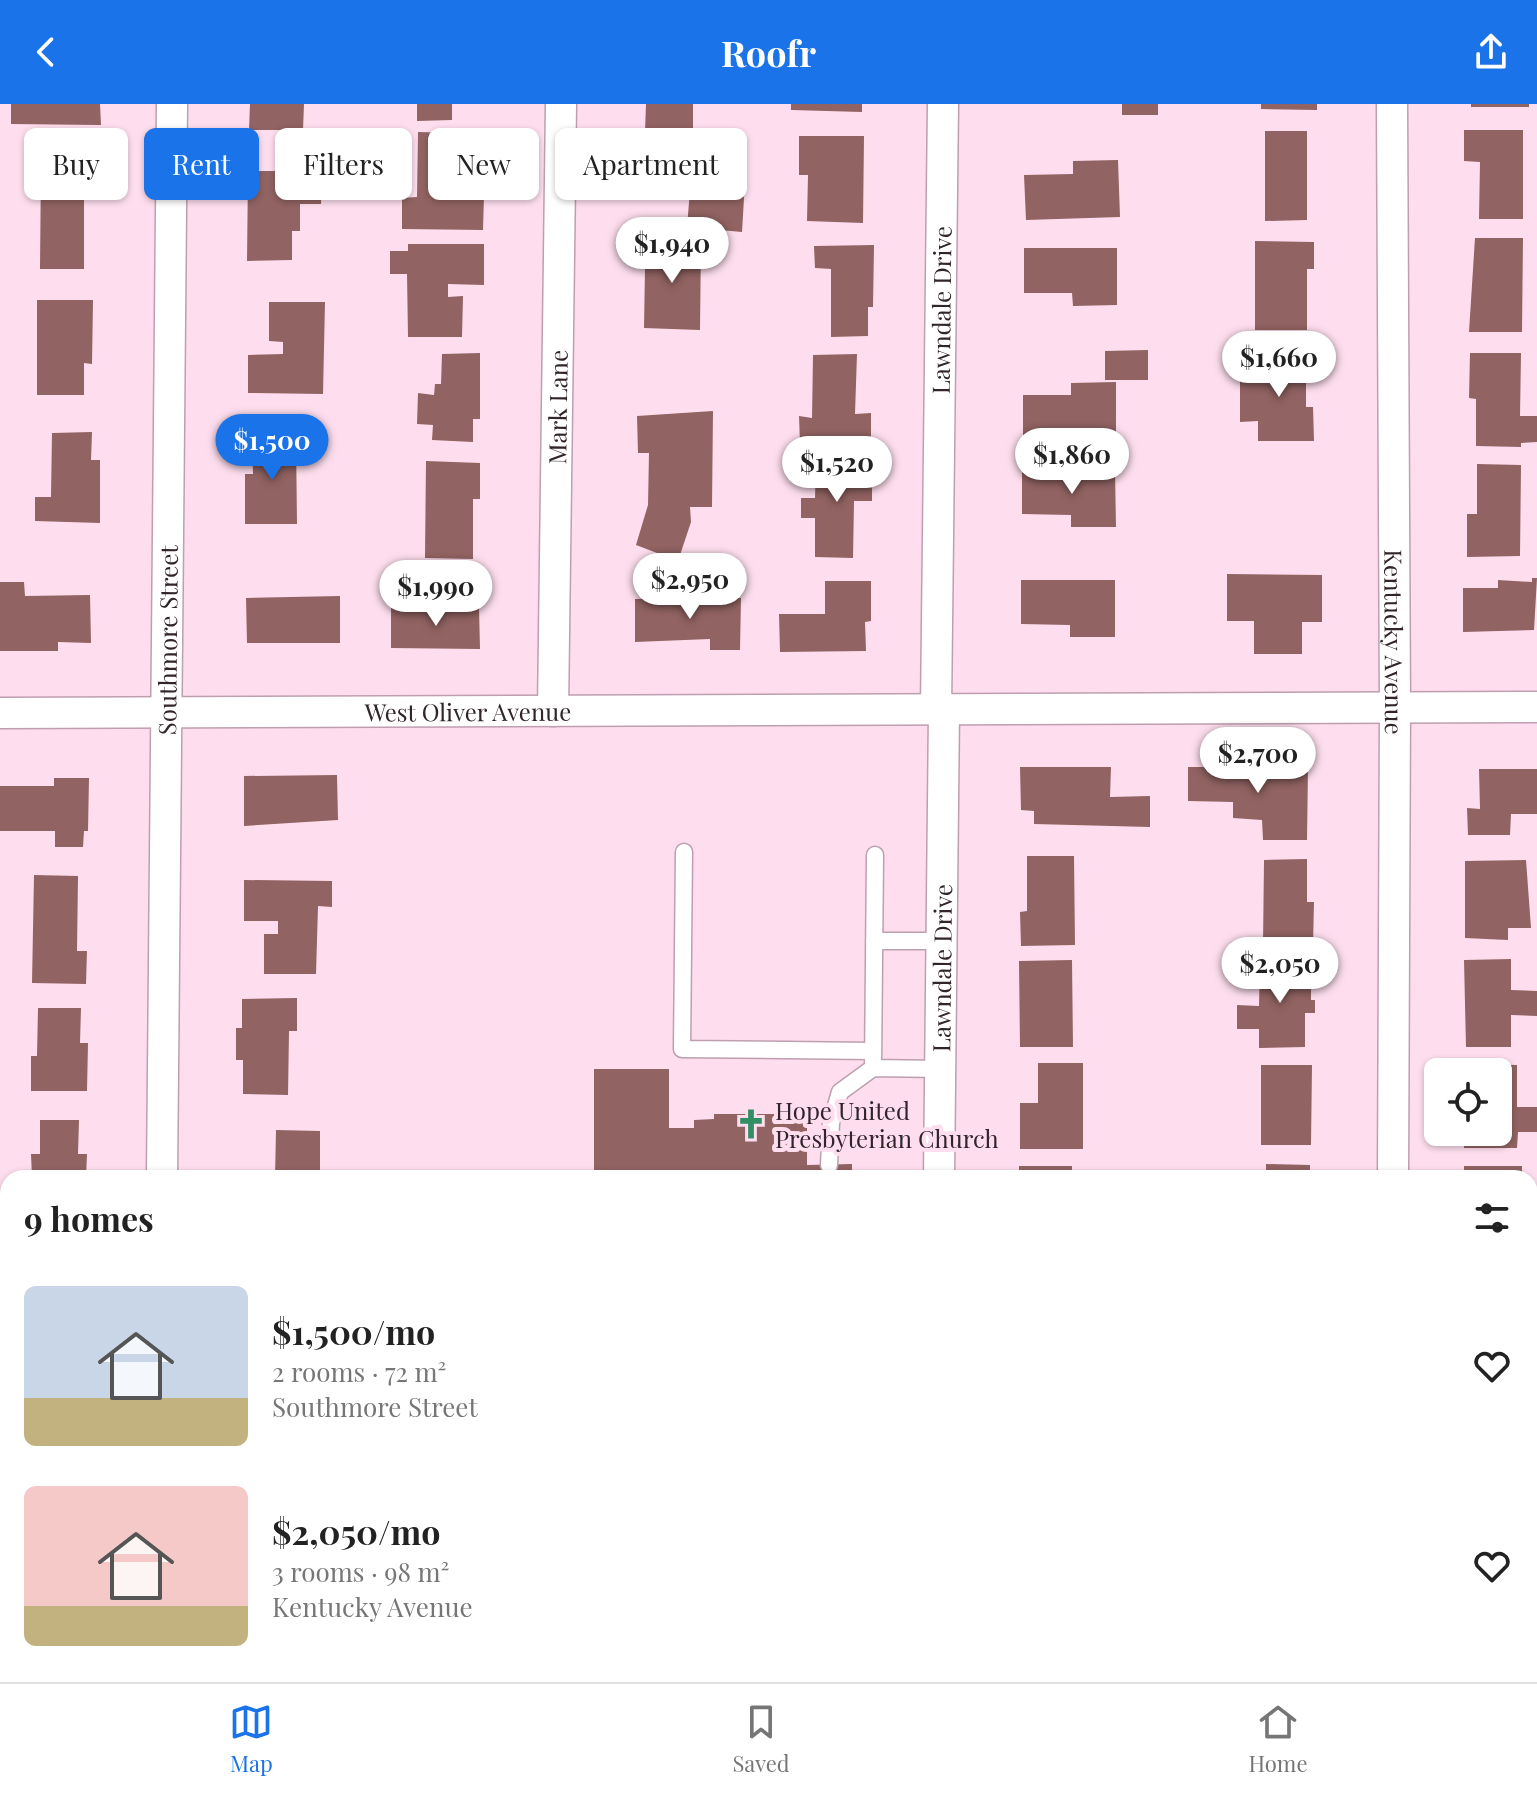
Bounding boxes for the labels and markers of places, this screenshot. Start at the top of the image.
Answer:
pin: $1,940 [607,217,737,285]
pin: $1,660 [1214,331,1344,399]
pin: $1,500 [207,414,337,482]
pin: $1,860 [1007,428,1137,496]
pin: $1,520 [772,436,902,504]
pin: $2,950 [625,553,755,621]
pin: $1,990 [371,560,501,628]
pin: $2,700 [1193,727,1323,795]
pin: $2,050 [1215,937,1345,1005]
place label: Hope United Presbyterian Church [775,1094,999,1154]
church icon: Hope United Presbyterian Church [734,1107,768,1141]

